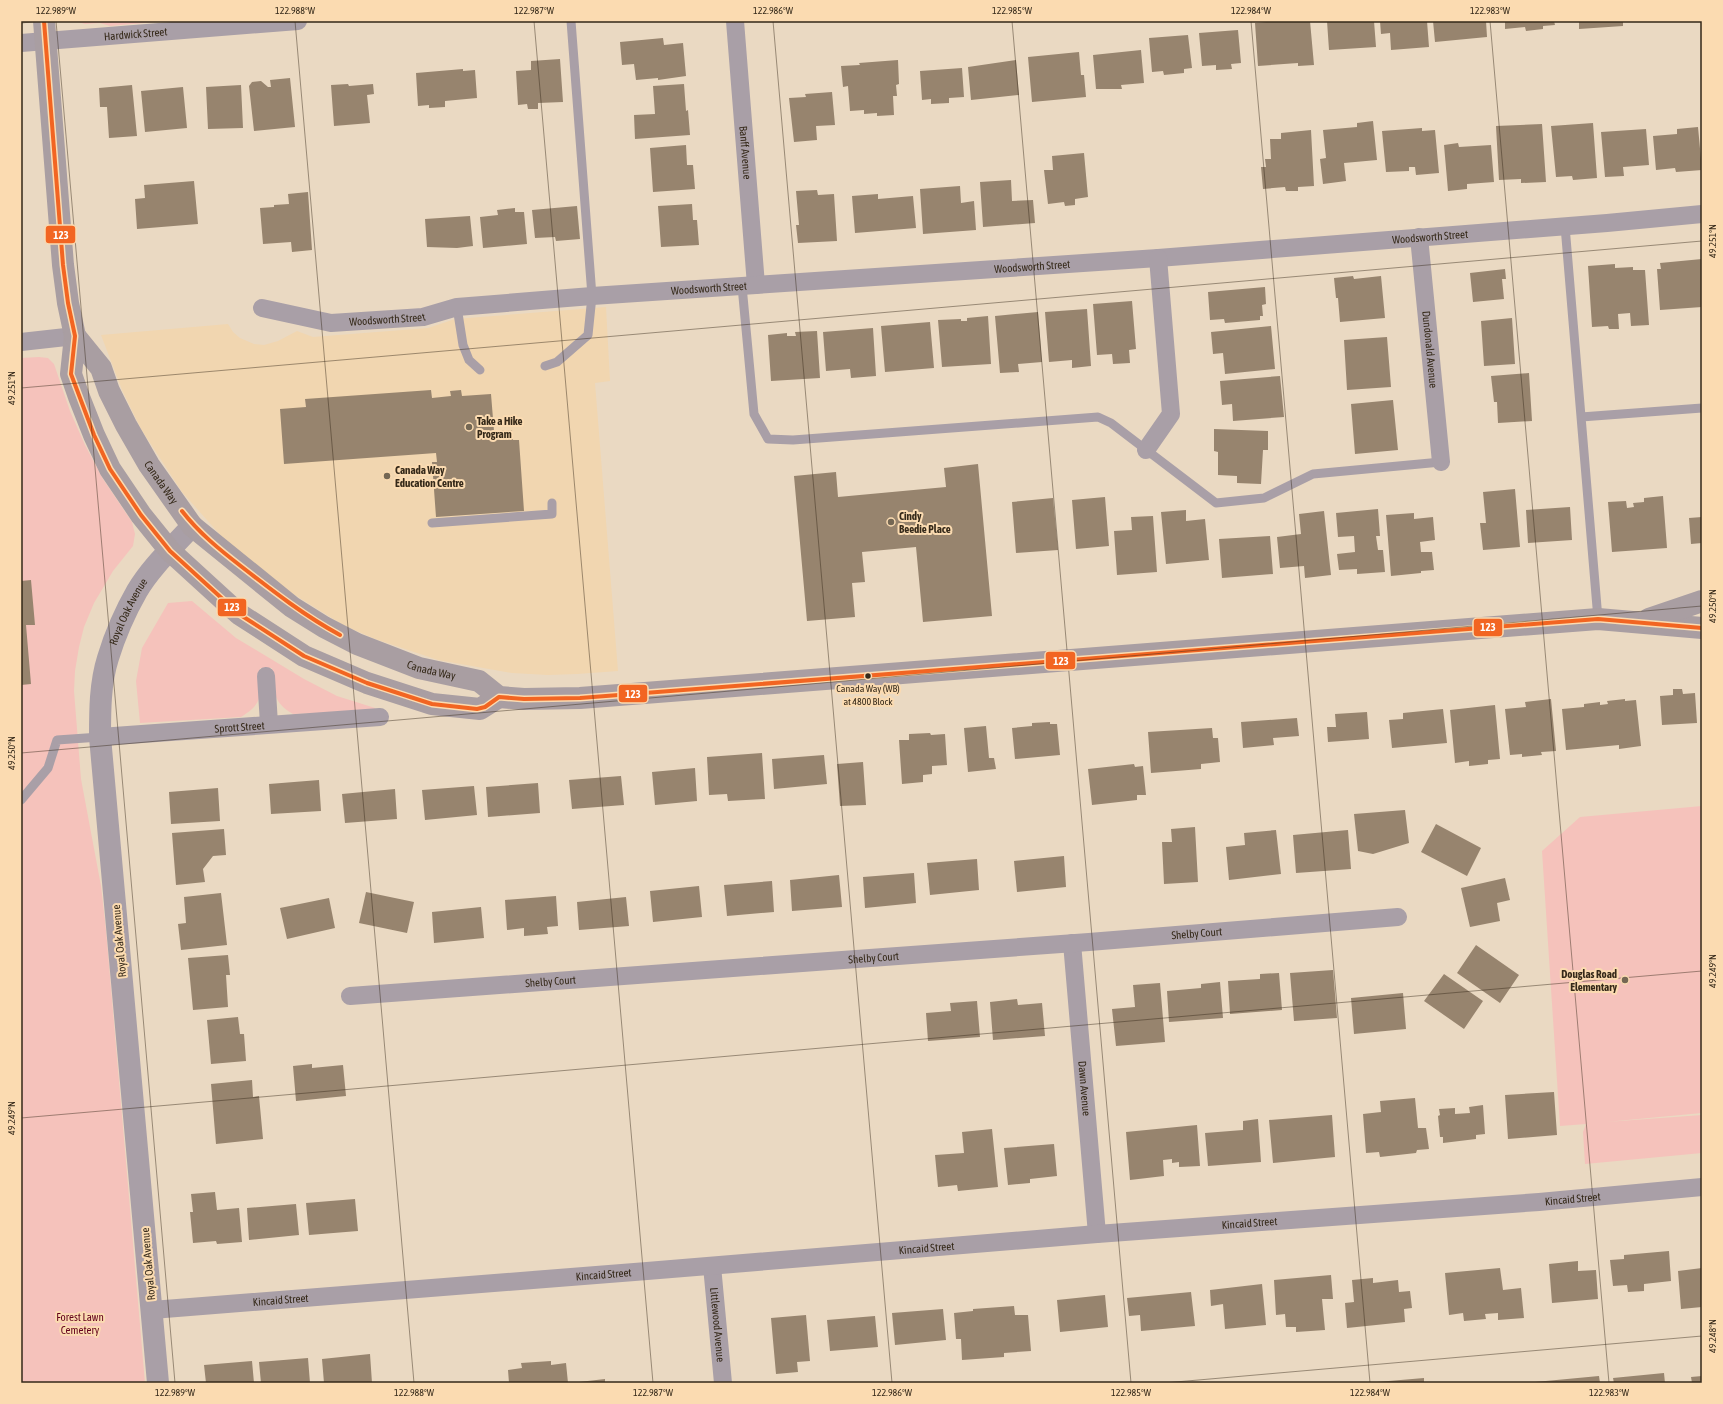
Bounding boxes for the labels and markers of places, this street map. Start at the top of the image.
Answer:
place label: Take a Hike Program [477,415,522,440]
marker: Take a Hike Program [464,422,474,432]
place label: Canada Way Education Centre [395,464,464,489]
marker: Canada Way Education Centre [382,471,392,481]
place label: Cindy Beedie Place [899,510,951,535]
marker: Cindy Beedie Place [886,517,896,527]
marker: Canada Way (WB) at 4800 Block [863,671,873,681]
place label: Canada Way (WB) at 4800 Block [836,683,900,707]
place label: Douglas Road Elementary [1561,968,1617,993]
marker: Douglas Road Elementary [1620,975,1630,985]

